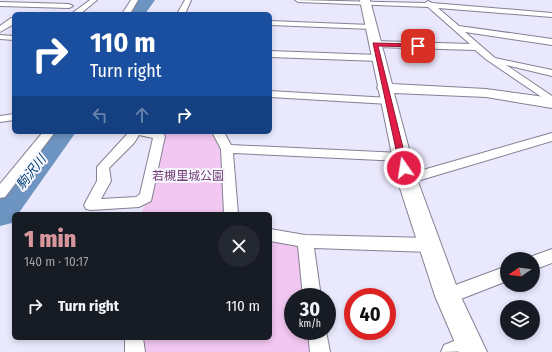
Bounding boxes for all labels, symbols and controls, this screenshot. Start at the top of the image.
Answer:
text: 110 m [90,26,156,59]
icon: right [24,28,76,80]
pin [401,29,435,63]
icon: arrive [407,35,429,57]
text: Turn right [90,60,162,82]
icon: left [89,104,111,126]
icon: ahead [131,104,153,126]
icon: right [173,104,195,126]
position arrow [383,147,425,189]
water label: 駒沢川 [13,150,50,192]
park label: 若槻里城公園 [152,169,224,183]
text: 1 min [24,225,76,253]
button: close [218,225,260,267]
north arrow [500,252,540,292]
map controls [500,252,540,340]
text: 140 m · 10:17 [24,254,88,269]
speed limit sign: 40 [344,288,396,340]
icon: right [24,295,46,317]
text: Turn right [58,297,119,315]
text: 110 m [226,297,260,315]
text: 30 [300,297,320,321]
button: layers [500,300,540,340]
text: km/h [299,318,321,330]

